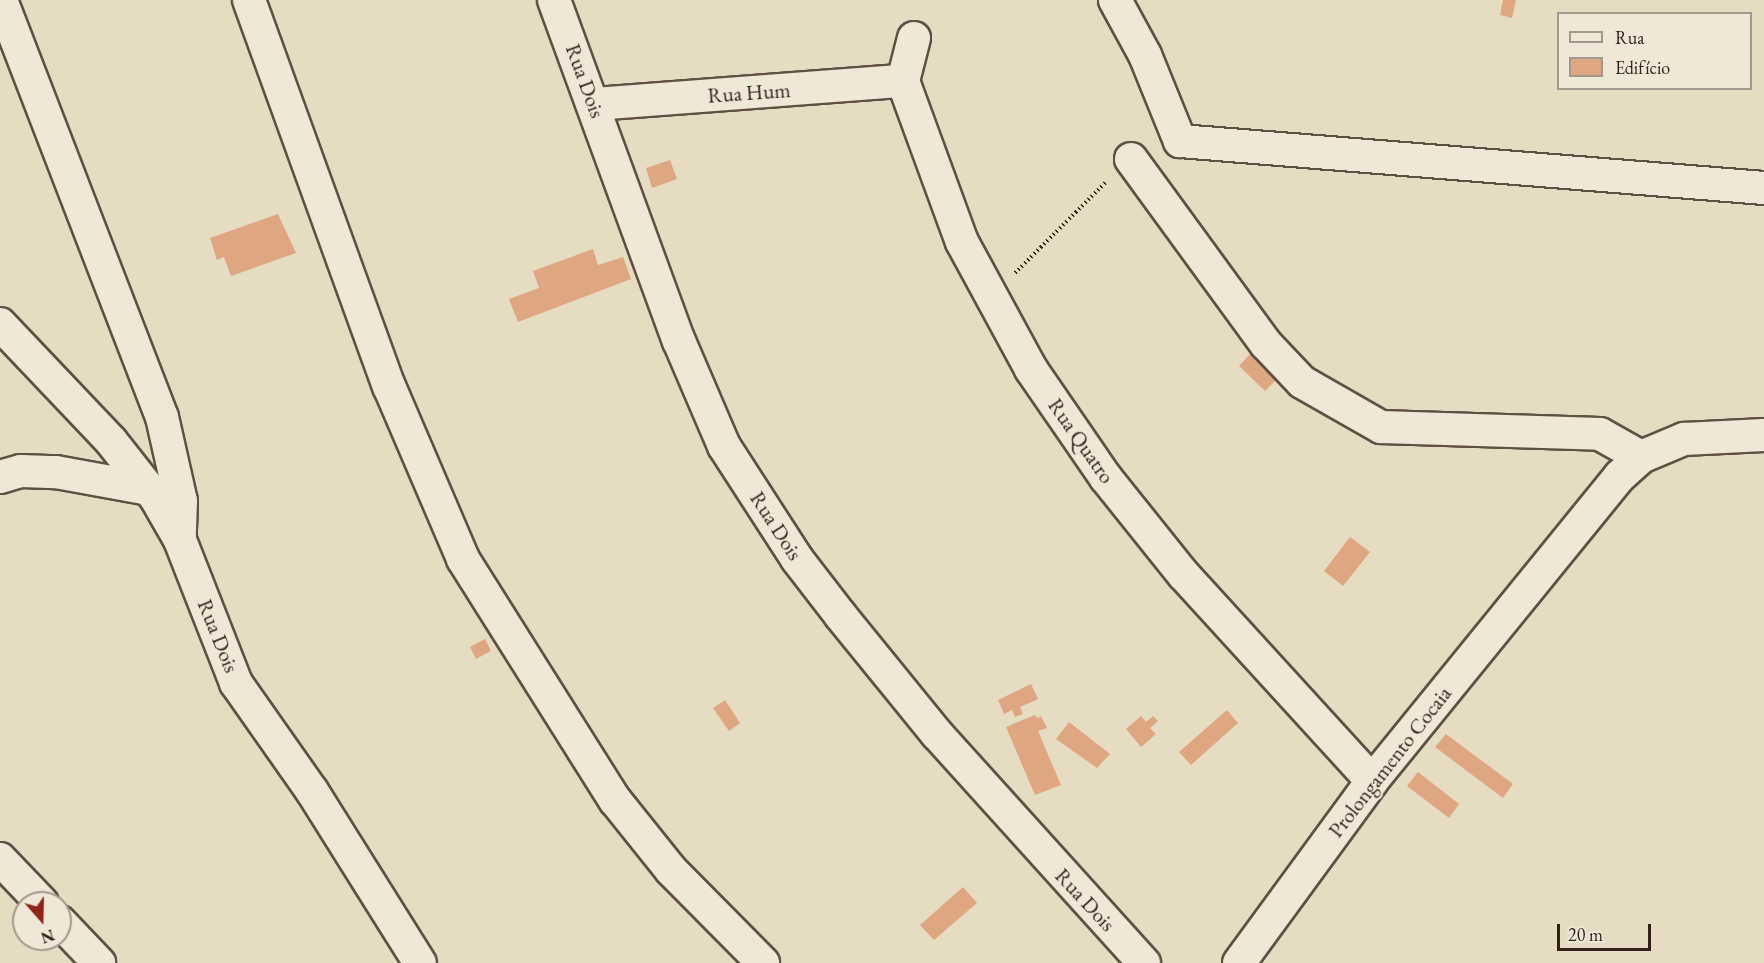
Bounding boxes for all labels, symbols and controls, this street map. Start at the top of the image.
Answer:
legend [1557,12,1752,90]
text: Rua [1615,26,1645,49]
street label: Rua Dois [560,41,610,121]
text: Edifício [1615,56,1670,79]
street label: Rua Hum [707,78,791,108]
street label: Rua Quatro [1043,394,1119,488]
street label: Rua Dois [745,487,807,565]
street label: Rua Dois [192,596,244,676]
street label: Prolongamento Cocaia [1323,681,1457,843]
street label: Rua Dois [1050,863,1120,937]
north arrow [12,891,72,951]
scale bar [1560,912,1654,950]
text: 20 m [1568,923,1603,946]
text: N [38,924,57,949]

